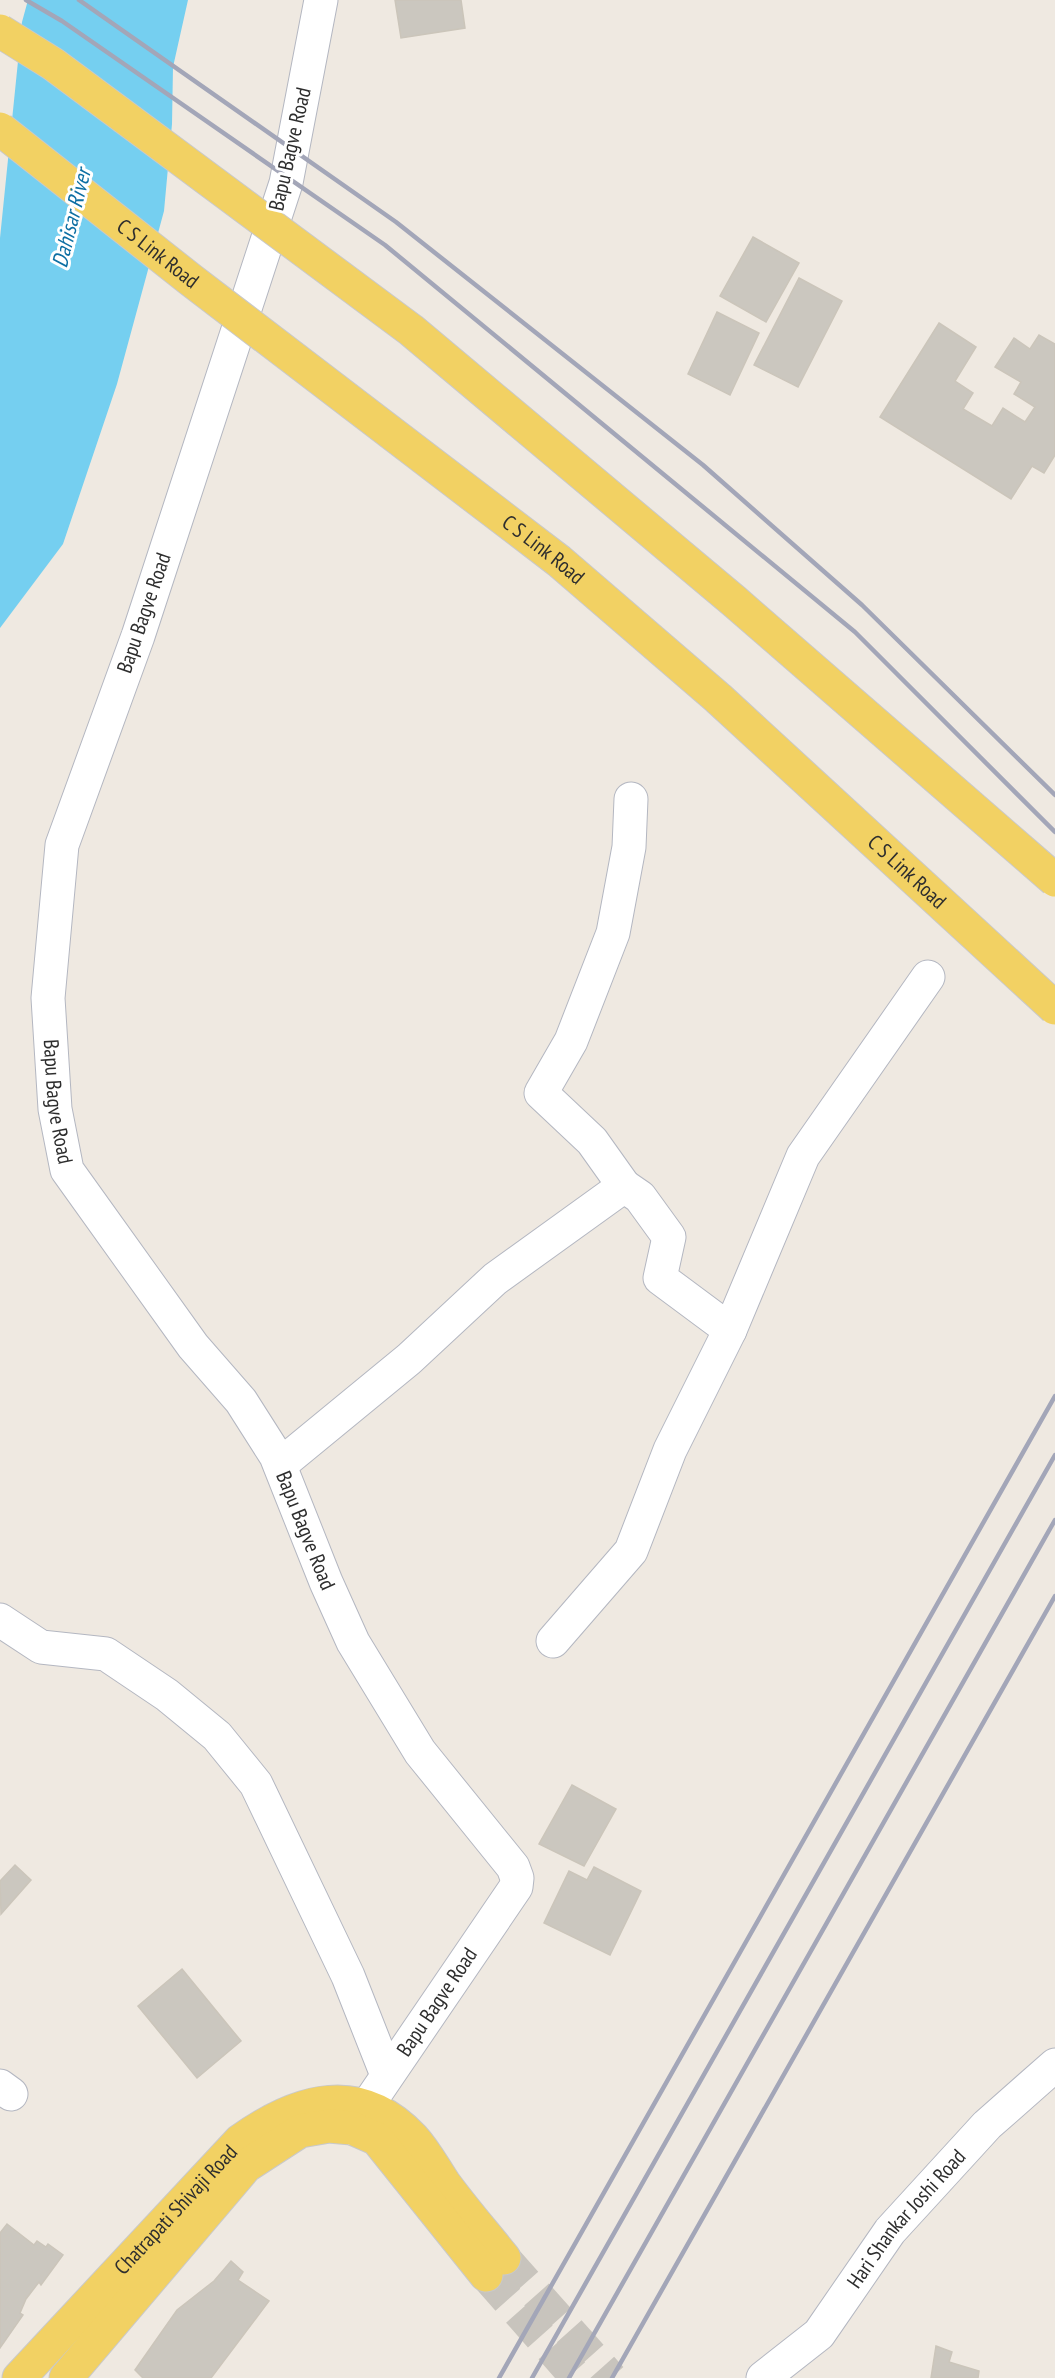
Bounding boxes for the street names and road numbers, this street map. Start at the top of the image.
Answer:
street label: Bapu Bagve Road [262,85,317,213]
street label: C S Link Road [111,212,204,294]
street label: C S Link Road [497,509,590,590]
street label: Bapu Bagve Road [110,549,177,677]
street label: C S Link Road [862,828,952,914]
street label: Bapu Bagve Road [38,1038,79,1166]
street label: Bapu Bagve Road [270,1467,342,1594]
street label: Bapu Bagve Road [390,1942,483,2061]
street label: Chatrapati Shivaji Road [108,2139,243,2280]
street label: Hari Shankar Joshi Road [841,2143,971,2293]

